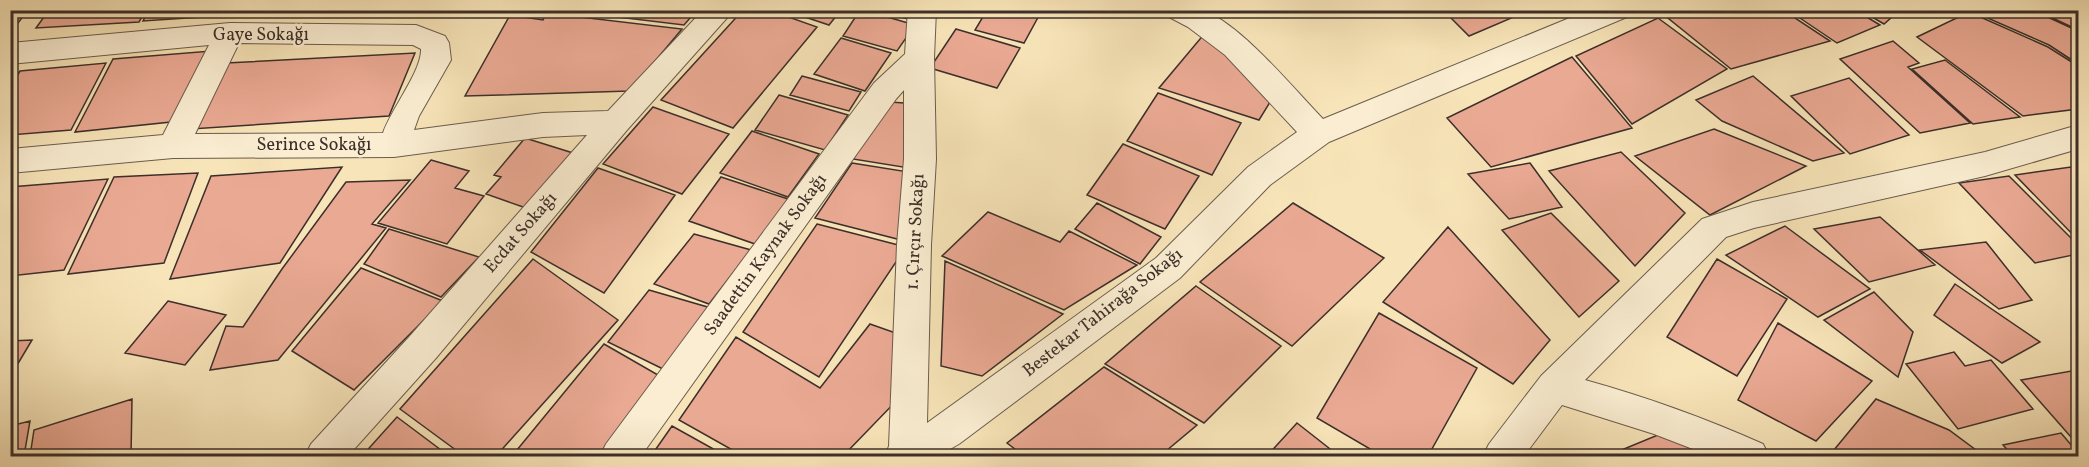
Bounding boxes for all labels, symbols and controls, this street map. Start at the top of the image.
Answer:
street label: Gaye Sokağı [213,23,309,48]
street label: Serince Sokağı [256,133,372,158]
street label: Saadettin Kaynak Sokağı [699,169,833,341]
street label: 1. Çırçır Sokağı [900,173,932,291]
street label: Ecdat Sokağı [479,187,563,279]
street label: Bestekar Tahirağa Sokağı [1018,242,1188,384]

